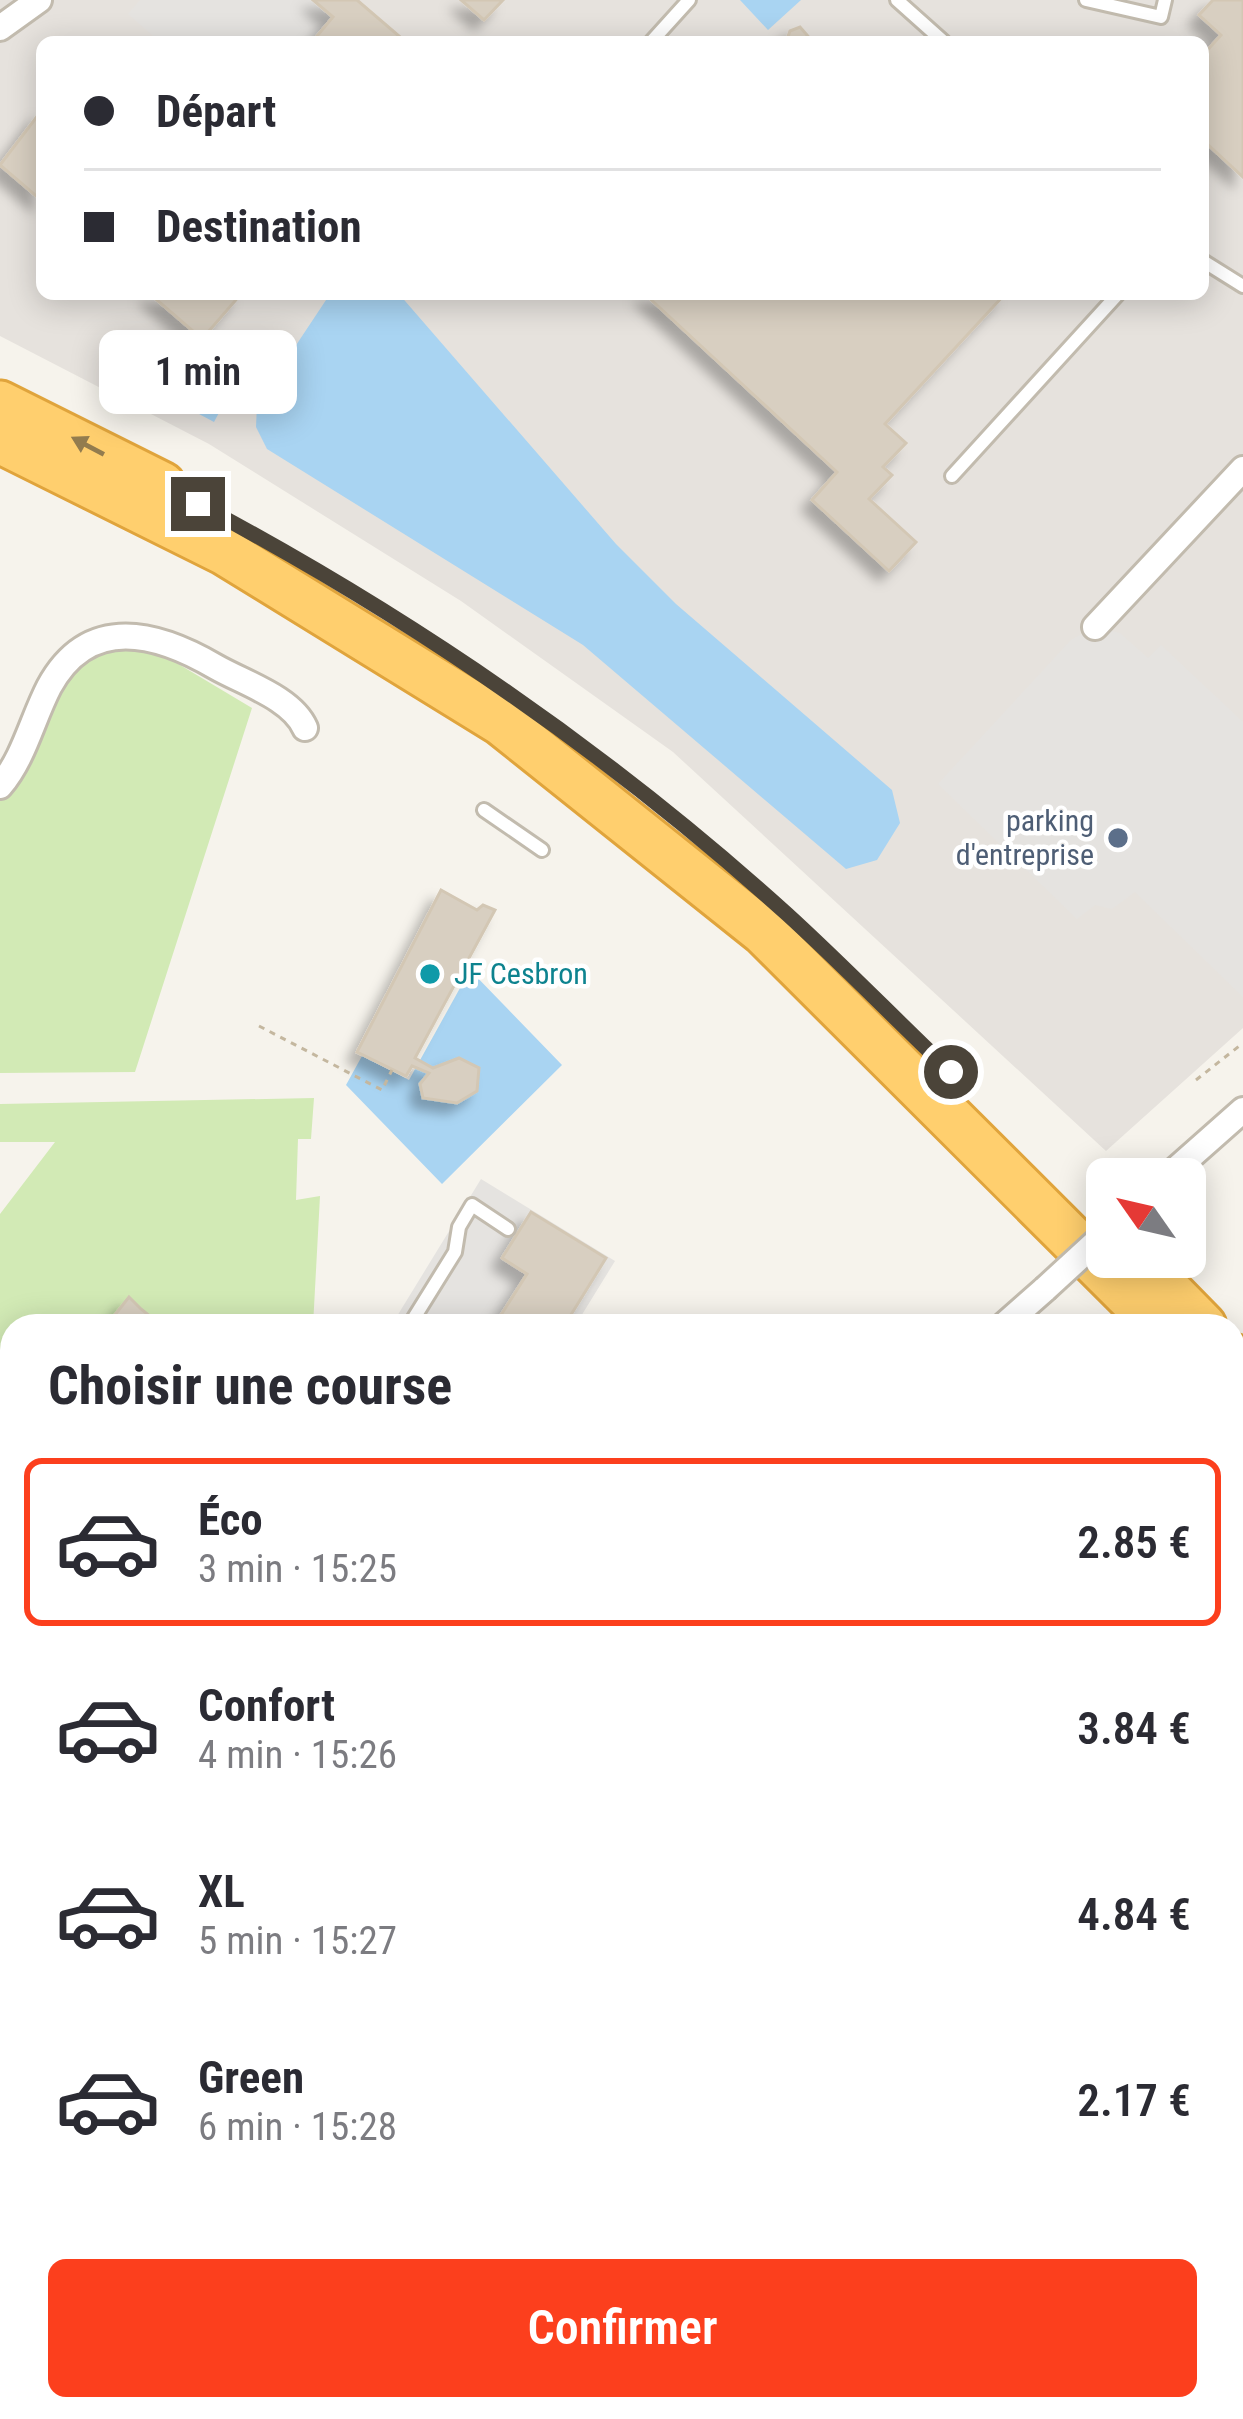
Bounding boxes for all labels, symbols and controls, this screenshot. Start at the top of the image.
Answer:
text: Départ [156,85,276,138]
text: Destination [156,200,362,253]
callout: 1 min [99,330,297,414]
text: 1 min [155,349,241,395]
one-way arrow [70,436,105,456]
route end [171,477,225,531]
place label: parking d'entreprise [956,803,1094,872]
marker: parking d'entreprise [1105,825,1131,851]
place label: JF Cesbron [454,956,588,991]
marker: JF Cesbron [417,961,443,987]
route start [924,1045,978,1099]
north arrow [1086,1158,1206,1278]
map controls [1086,1158,1206,1278]
text: Choisir une course [48,1354,452,1417]
icon: car [54,1488,162,1596]
text: Éco [198,1493,263,1546]
text: 2.85 € [1077,1516,1191,1569]
text: 3 min · 15:25 [198,1546,397,1592]
icon: car [54,1674,162,1782]
text: Confort [198,1679,335,1732]
text: 3.84 € [1077,1702,1191,1755]
text: 4 min · 15:26 [198,1732,397,1778]
icon: car [54,1860,162,1968]
text: XL [198,1865,245,1918]
text: 4.84 € [1077,1888,1191,1941]
text: 5 min · 15:27 [198,1918,397,1964]
icon: car [54,2046,162,2154]
text: Green [198,2051,304,2104]
text: 2.17 € [1077,2074,1191,2127]
text: 6 min · 15:28 [198,2104,397,2150]
button: Confirmer [48,2259,1197,2397]

